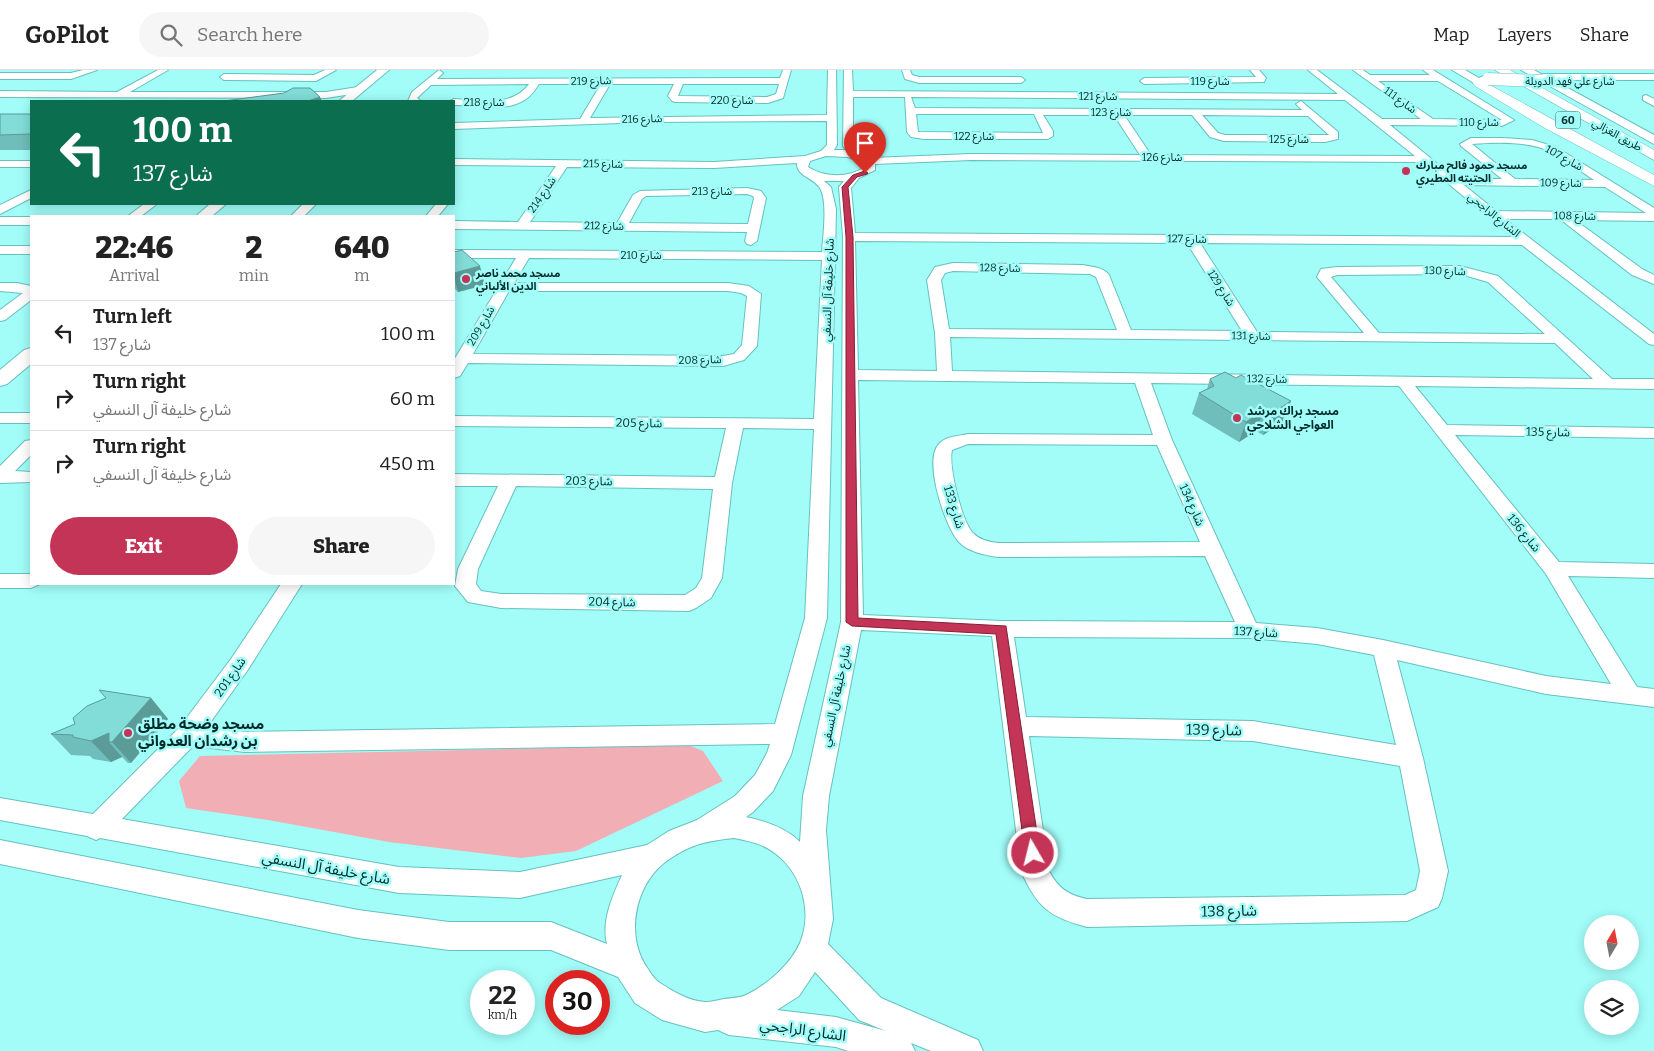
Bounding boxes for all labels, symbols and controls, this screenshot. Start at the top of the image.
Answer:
search box [139,12,489,57]
text: GoPilot [25,21,109,49]
icon: search [157,21,185,49]
text: Search here [197,23,303,46]
text: Map [1433,24,1469,46]
text: Layers [1497,24,1552,46]
text: Share [1580,24,1629,46]
street label: شارع 219 [571,74,612,89]
street label: شارع 119 [1190,75,1230,89]
street label: شارع علي فهد الدويلة [1525,75,1615,90]
street label: شارع 111 [1381,84,1419,117]
street label: شارع 121 [1079,90,1118,104]
street label: شارع 220 [711,94,754,108]
street label: شارع 218 [464,96,505,110]
street label: شارع 123 [1091,106,1132,120]
text: 100 m [133,109,232,151]
street label: شارع 216 [622,112,663,127]
road number: 60 [1556,112,1580,128]
street label: شارع 110 [1459,116,1499,130]
street label: طريق الغزالي [1589,116,1644,156]
icon: left [50,120,115,185]
pin [844,122,886,173]
icon: arrive [851,129,879,157]
street label: شارع 122 [954,130,994,144]
street label: شارع 125 [1269,133,1309,147]
street label: شارع 107 [1543,142,1585,175]
street label: شارع 126 [1142,151,1183,165]
street label: شارع 215 [583,157,623,172]
place label: مسجد حمود فالح مبارك الحتيته المطيري [1416,159,1527,187]
text: شارع 137 [133,160,213,187]
marker: مسجد حمود فالح مبارك الحتيته المطيري [1400,165,1412,177]
street label: شارع 214 [525,174,560,216]
street label: شارع 109 [1540,176,1582,191]
street label: شارع 213 [692,185,733,199]
street label: الشارع الراجحي [1464,190,1523,242]
street label: شارع 108 [1554,209,1596,224]
street label: شارع 212 [584,219,625,234]
text: 22:46 [95,230,173,266]
text: 2 [245,230,262,266]
text: 640 [334,230,390,266]
street label: شارع 127 [1167,232,1207,247]
street label: شارع خليفة آل النسفي [819,238,840,342]
street label: شارع 210 [620,249,662,263]
street label: شارع 128 [980,261,1021,276]
street label: شارع 130 [1424,264,1466,279]
text: Arrival [109,266,160,285]
text: min [239,266,269,285]
text: m [354,266,370,285]
place label: مسجد محمد ناصر الدين الألباني [475,267,560,295]
street label: شارع 129 [1204,267,1237,309]
marker: مسجد محمد ناصر الدين الألباني [460,273,472,285]
street label: شارع 209 [465,304,498,348]
text: Turn left [93,305,172,328]
icon: left [50,319,78,347]
text: 100 m [381,322,435,345]
street label: شارع 131 [1231,329,1271,344]
text: شارع 137 [93,335,151,354]
street label: شارع 208 [678,353,722,368]
text: Turn right [93,370,186,393]
street label: شارع 132 [1247,372,1288,387]
icon: right [50,384,78,412]
text: 60 m [390,387,435,410]
text: شارع خليفة آل النسفي [93,400,231,419]
place label: مسجد براك مرشد العواجي الشلاحي [1247,404,1339,435]
marker: مسجد براك مرشد العواجي الشلاحي [1231,412,1243,424]
street label: شارع 205 [616,416,662,432]
street label: شارع 135 [1526,425,1570,441]
text: Turn right [93,435,186,458]
icon: right [50,449,78,477]
text: 450 m [380,452,435,475]
text: شارع خليفة آل النسفي [93,465,231,484]
street label: شارع 203 [565,474,613,490]
street label: شارع 134 [1175,482,1207,529]
street label: شارع 133 [939,484,967,531]
street label: شارع 136 [1503,511,1543,556]
button: Exit [50,517,238,575]
button: Share [248,517,435,575]
street label: شارع 204 [588,595,636,611]
street label: شارع 137 [1234,624,1278,642]
street label: شارع خليفة آل النسفي [818,644,856,749]
street label: شارع 201 [211,655,250,701]
place label: مسجد وضحة مطلق بن رشدان العدواني [138,715,264,752]
street label: شارع 139 [1186,721,1242,742]
marker: مسجد وضحة مطلق بن رشدان العدواني [122,727,134,739]
position arrow [1006,826,1058,878]
street label: شارع خليفة آل النسفي [260,848,392,891]
street label: شارع 138 [1201,902,1257,923]
north arrow [1584,915,1639,970]
map controls [1584,915,1639,1035]
speed limit sign: 30 [545,970,610,1035]
button: layers [1584,980,1639,1035]
text: 22 [488,981,517,1011]
text: km/h [488,1008,517,1022]
street label: الشارع الراجحي [758,1015,847,1048]

